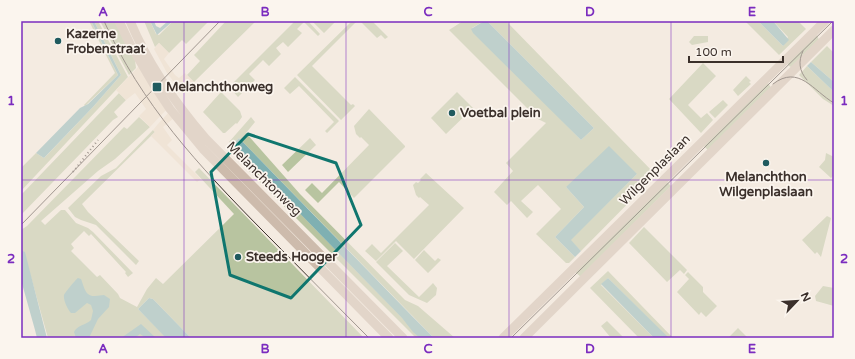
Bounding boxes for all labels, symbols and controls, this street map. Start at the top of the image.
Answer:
text: A [98,4,108,20]
text: B [260,4,270,20]
text: C [423,4,433,20]
text: D [585,4,595,20]
text: E [748,4,756,20]
place label: Kazerne Frobenstraat [66,26,145,57]
marker: Kazerne Frobenstraat [53,36,63,46]
scale bar [689,38,783,64]
text: 100 m [695,45,732,59]
place label: Melanchthonweg [166,79,273,95]
marker: Melanchthonweg [151,81,163,93]
text: 1 [7,93,15,109]
text: 1 [840,93,848,109]
place label: Voetbal plein [460,105,541,121]
marker: Voetbal plein [447,108,457,118]
street label: Wilgenplaslaan [616,131,694,209]
street label: Melanchtonweg [223,138,305,220]
marker: Melanchthon Wilgenplaslaan [761,158,771,168]
place label: Melanchthon Wilgenplaslaan [719,169,813,200]
place label: Steeds Hooger [246,249,338,265]
text: 2 [7,251,15,267]
text: 2 [840,251,848,267]
marker: Steeds Hooger [233,252,243,262]
north arrow [777,281,817,321]
text: N [798,290,813,304]
text: A [98,341,108,357]
text: B [260,341,270,357]
text: C [423,341,433,357]
text: D [585,341,595,357]
text: E [748,341,756,357]

